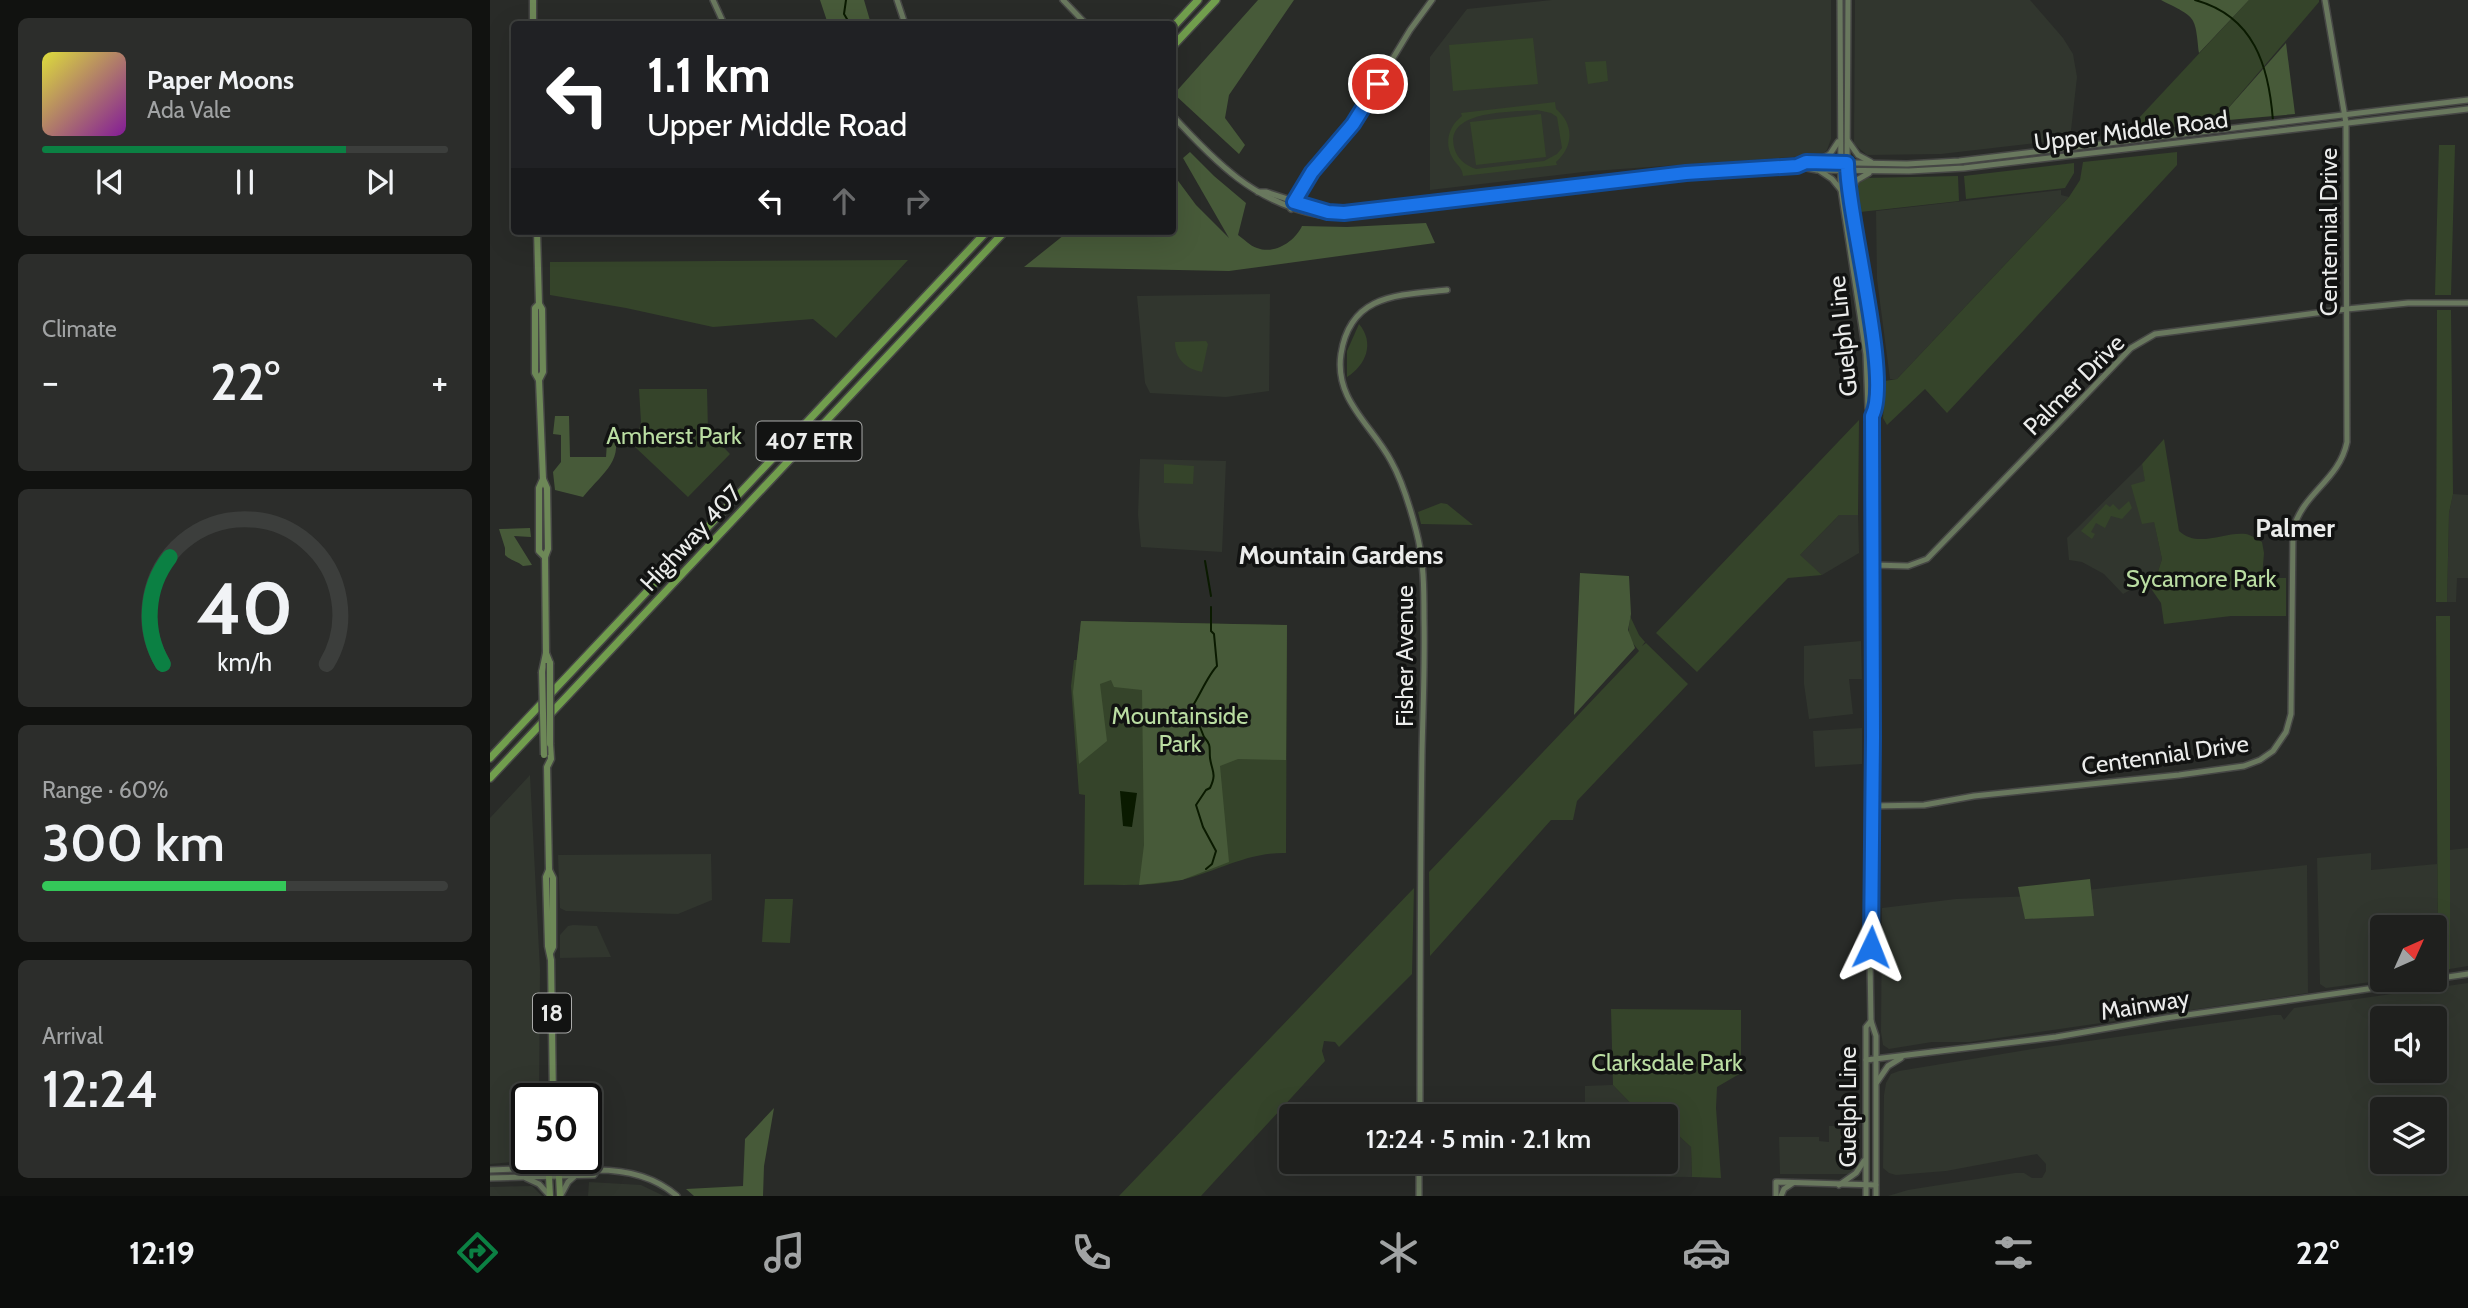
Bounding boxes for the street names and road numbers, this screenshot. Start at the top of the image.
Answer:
street label: Upper Middle Road [2032,104,2230,157]
street label: Centennial Drive [2314,148,2343,316]
street label: Guelph Line [1822,274,1863,398]
street label: Palmer Drive [2017,328,2130,441]
road number: 407 ETR [756,422,862,461]
street label: Highway 407 [634,478,747,597]
street label: Fisher Avenue [1390,585,1419,727]
street label: Centennial Drive [2079,728,2250,781]
street label: Mainway [2098,983,2191,1026]
road number: 18 [533,994,571,1032]
street label: Guelph Line [1833,1046,1862,1168]

